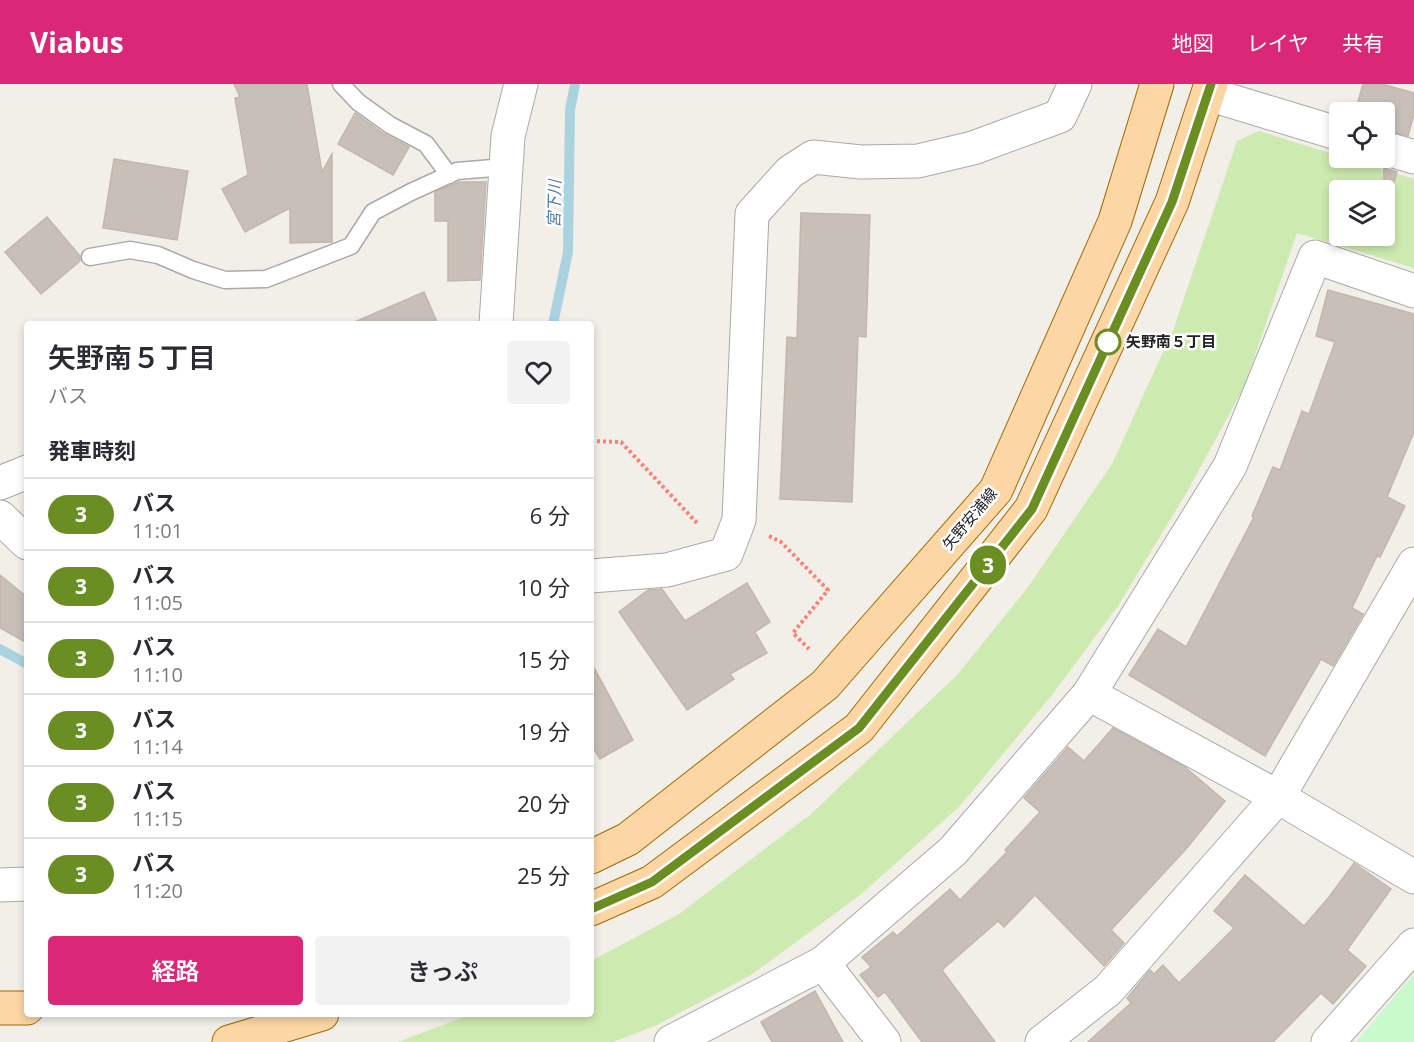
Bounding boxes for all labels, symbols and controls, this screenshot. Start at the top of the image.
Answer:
text: Viabus [30,23,124,61]
text: 地図 [1172,29,1214,57]
text: レイヤ [1247,29,1309,57]
text: 共有 [1342,29,1384,57]
map controls [1329,102,1395,246]
button: locate [1329,102,1395,168]
water label: 宮下川 [543,178,565,228]
button: layers [1329,180,1395,246]
marker: 矢野南５丁目 [1095,329,1121,355]
place label: 矢野南５丁目 [1126,331,1216,351]
text: 矢野南５丁目 [48,338,216,376]
button: heart [507,341,570,404]
text: バス [48,382,88,409]
text: 発車時刻 [48,435,136,465]
street label: 矢野安浦線 [937,483,1001,554]
text: バス [132,487,176,517]
text: 3 [75,500,87,528]
text: 6 分 [530,500,570,530]
text: 11:01 [132,517,183,544]
line badge: 3 [968,546,1008,584]
text: 3 [982,551,994,579]
text: バス [132,559,176,589]
text: 3 [75,572,87,600]
text: 10 分 [517,572,570,602]
text: 11:05 [132,589,183,616]
text: バス [132,631,176,661]
text: 3 [75,644,87,672]
text: 15 分 [517,644,570,674]
text: 11:10 [132,661,183,688]
text: バス [132,703,176,733]
text: 3 [75,716,87,744]
text: 19 分 [517,716,570,746]
text: 11:14 [132,733,183,760]
text: バス [132,775,176,805]
text: 3 [75,788,87,816]
text: 20 分 [517,788,570,818]
text: 11:15 [132,805,183,832]
text: バス [132,847,176,877]
text: 3 [75,860,87,888]
text: 25 分 [517,860,570,890]
text: 11:20 [132,877,183,904]
button: 経路 [48,936,303,1005]
button: きっぷ [315,936,570,1005]

